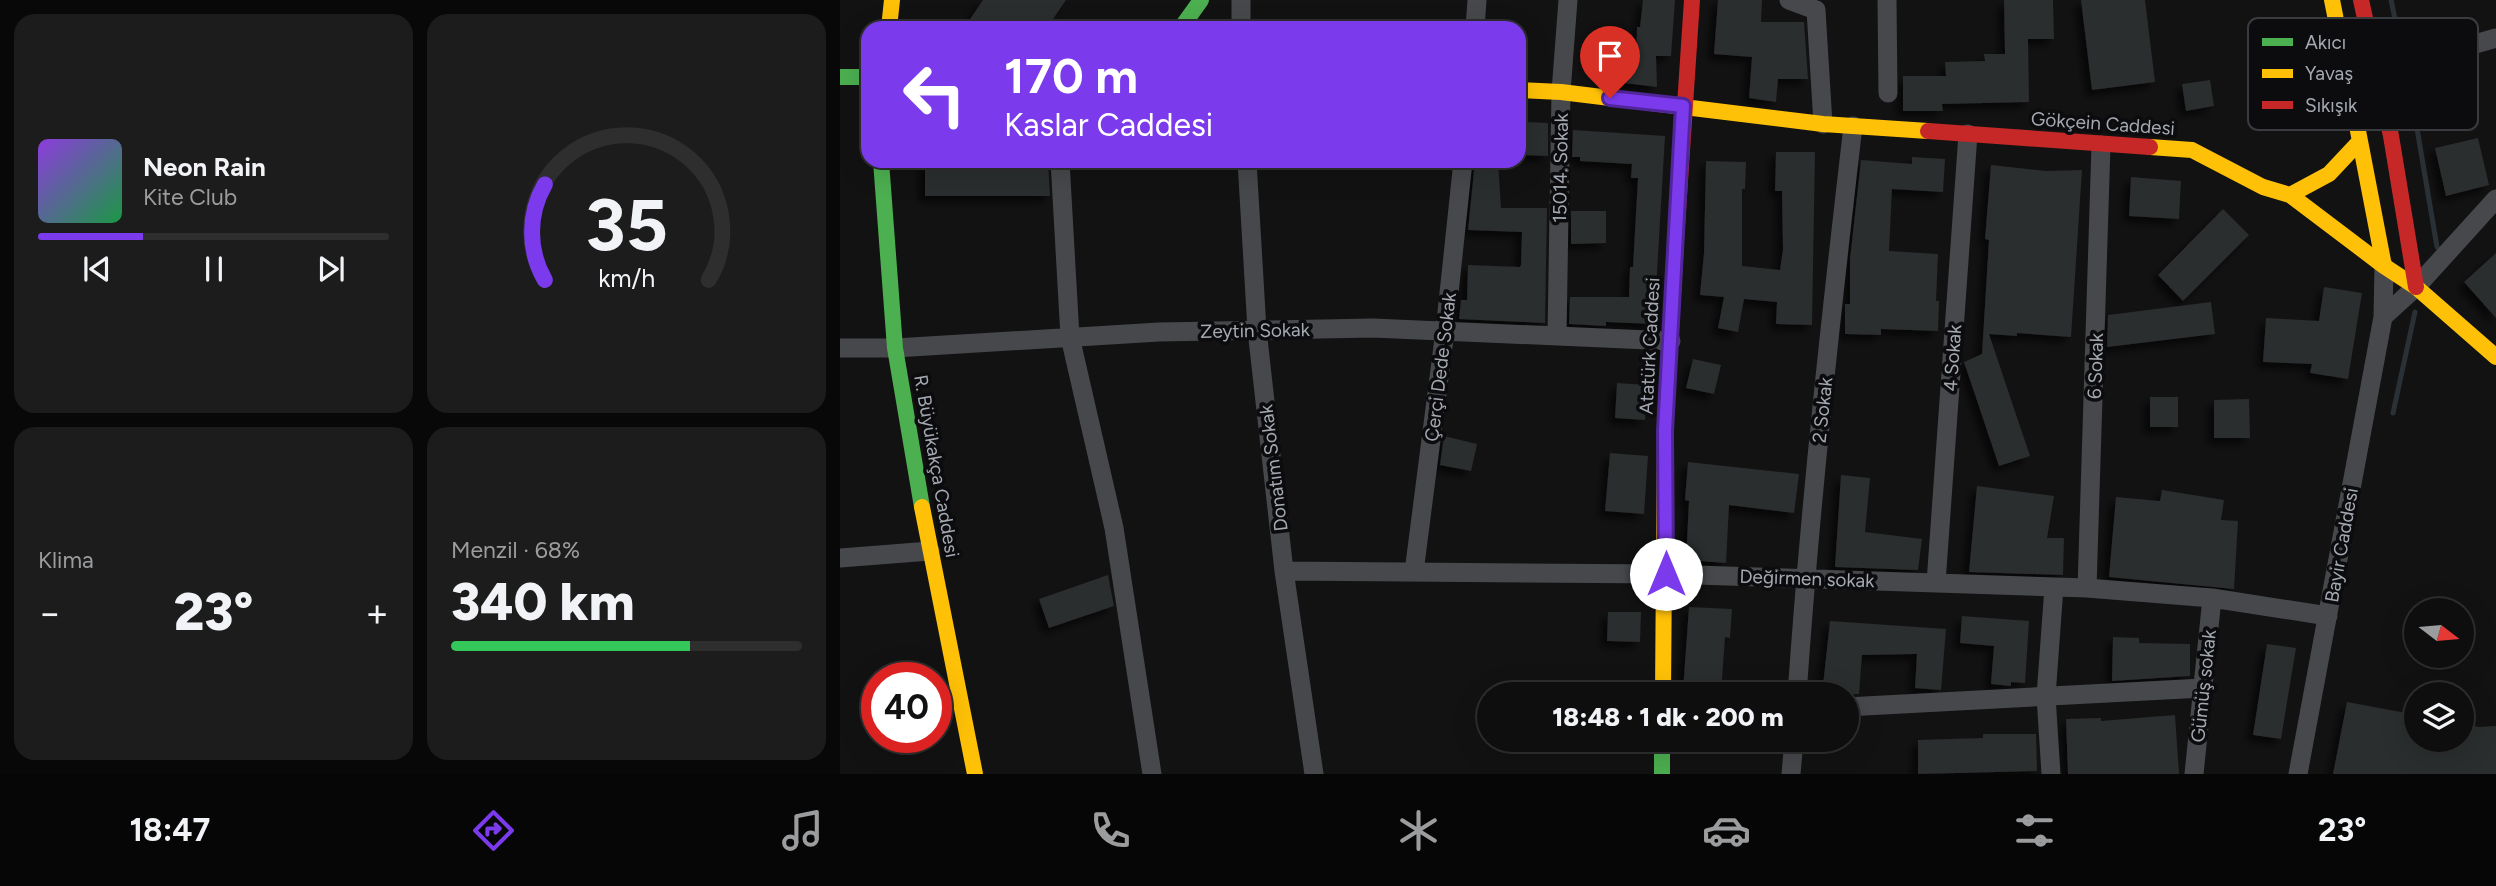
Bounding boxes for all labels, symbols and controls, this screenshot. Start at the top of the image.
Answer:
legend [2248,18,2478,130]
pin [1580,26,1640,98]
text: Akıcı [2305,31,2346,54]
icon: arrive [1591,37,1629,75]
text: 170 m [1004,46,1138,105]
icon: left [889,49,980,140]
text: Yavaş [2305,62,2353,85]
text: Sıkışık [2305,94,2358,117]
text: Kaslar Caddesi [1004,106,1213,144]
street label: Gökçein Caddesi [2030,107,2176,140]
street label: 15014. Sokak [1548,112,1573,223]
text: Neon Rain [143,151,266,183]
text: 35 [585,181,668,268]
text: Kite Club [143,183,237,211]
icon: previous [78,250,116,288]
icon: pause [195,250,233,288]
icon: next [312,250,350,288]
text: km/h [598,263,655,293]
street label: Atatürk Caddesi [1634,277,1665,415]
street label: Çerçi Dede Sokak [1420,290,1461,443]
street label: Zeytin Sokak [1200,318,1311,343]
street label: 4 Sokak [1939,323,1966,392]
street label: 6 Sokak [2083,332,2108,399]
street label: R. Büyükakça Caddesi [909,373,964,559]
street label: 2 Sokak [1808,375,1837,444]
street label: Donatım Sokak [1254,403,1293,533]
street label: Bayir Caddesi [2320,486,2363,604]
text: Menzil · 68% [451,536,580,564]
position arrow [1629,537,1703,611]
text: Klima [38,546,94,574]
street label: Değirmen sokak [1739,565,1876,592]
text: 340 km [451,571,635,633]
text: 23° [174,581,253,643]
text: − [38,590,62,636]
text: + [365,590,389,636]
north arrow [2404,598,2474,668]
map controls [2404,598,2474,752]
street label: Gümüş sokak [2186,628,2221,744]
speed limit sign: 40 [861,662,952,753]
button: layers [2404,682,2474,752]
text: 18:48 · 1 dk · 200 m [1552,701,1784,733]
icon: directions [469,806,518,855]
icon: music [778,806,827,855]
icon: phone [1086,806,1135,855]
icon: climate [1394,806,1443,855]
icon: car [1702,806,1751,855]
icon: filters [2010,806,2059,855]
text: 18:47 [130,811,210,849]
text: 23° [2318,811,2366,849]

